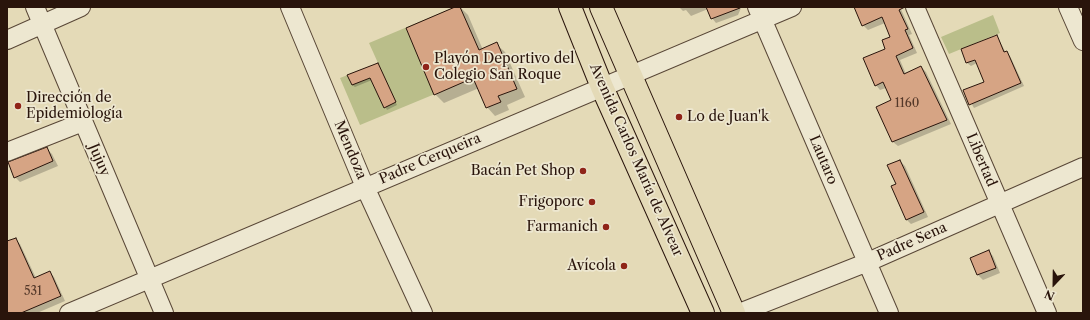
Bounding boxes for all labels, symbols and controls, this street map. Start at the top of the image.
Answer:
place label: Playón Deportivo del Colegio San Roque [434,51,574,84]
street label: Avenida Carlos María de Alvear [586,61,686,259]
marker: Playón Deportivo del Colegio San Roque [421,62,431,72]
place label: Dirección de Epidemiología [26,90,123,122]
house number: 1160 [895,97,919,111]
marker: Dirección de Epidemiología [13,101,23,111]
place label: Lo de Juan'k [687,109,769,125]
marker: Lo de Juan'k [674,112,684,122]
street label: Mendoza [330,118,370,182]
street label: Padre Cerqueira [377,130,483,188]
street label: Libertad [962,131,1000,189]
street label: Lautaro [805,133,841,187]
street label: Jujuy [85,141,113,179]
place label: Bacán Pet Shop [471,163,575,179]
marker: Bacán Pet Shop [578,166,588,176]
place label: Frigoporc [519,194,584,210]
marker: Frigoporc [587,197,597,207]
place label: Farmanich [527,219,598,235]
street label: Padre Sena [875,219,949,265]
marker: Farmanich [601,222,611,232]
place label: Avícola [567,258,616,274]
marker: Avícola [619,261,629,271]
north arrow [1034,264,1074,304]
house number: 531 [24,285,42,299]
text: N [1042,287,1057,303]

